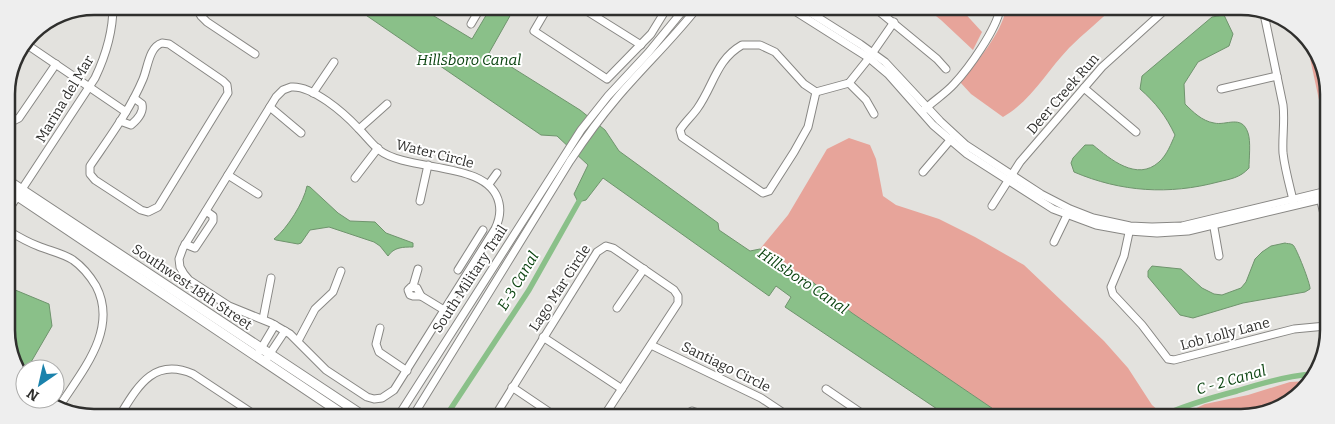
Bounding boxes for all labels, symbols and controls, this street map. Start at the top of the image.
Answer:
street label: Deer Creek Run [1023,50,1103,138]
water label: Hillsboro Canal [417,51,521,69]
street label: Marina del Mar [32,53,98,145]
street label: Water Circle [394,136,476,172]
street label: South Military Trail [429,222,511,336]
street label: Southwest 18th Street [129,240,255,334]
street label: Lago Mar Circle [526,241,594,335]
water label: Hillsboro Canal [755,244,851,318]
water label: E-3 Canal [493,248,543,314]
street label: Lob Lolly Lane [1178,314,1272,354]
street label: Santiago Circle [679,338,773,396]
north arrow [15,359,65,409]
water label: C - 2 Canal [1194,361,1268,399]
text: N [24,384,42,404]

